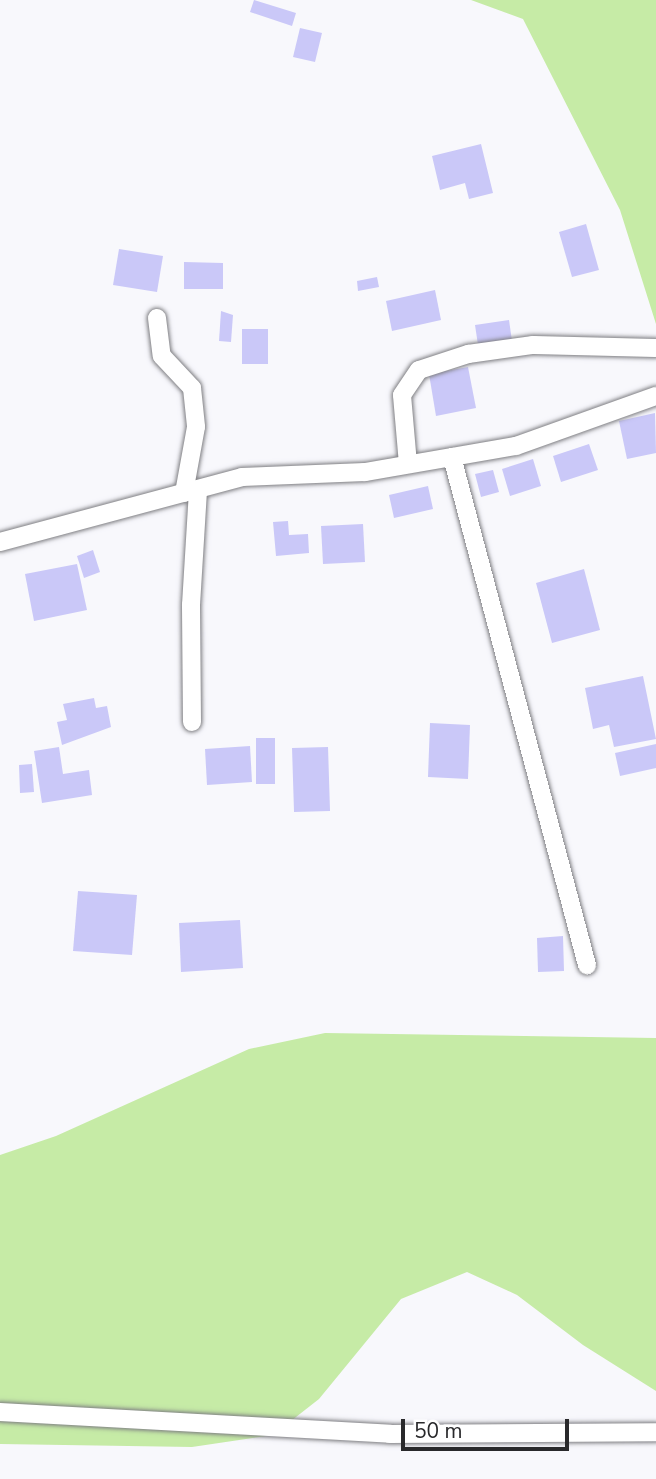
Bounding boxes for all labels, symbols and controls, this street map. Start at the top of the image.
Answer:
scale bar [404,1406,572,1450]
text: 50 m [414,1417,463,1445]

